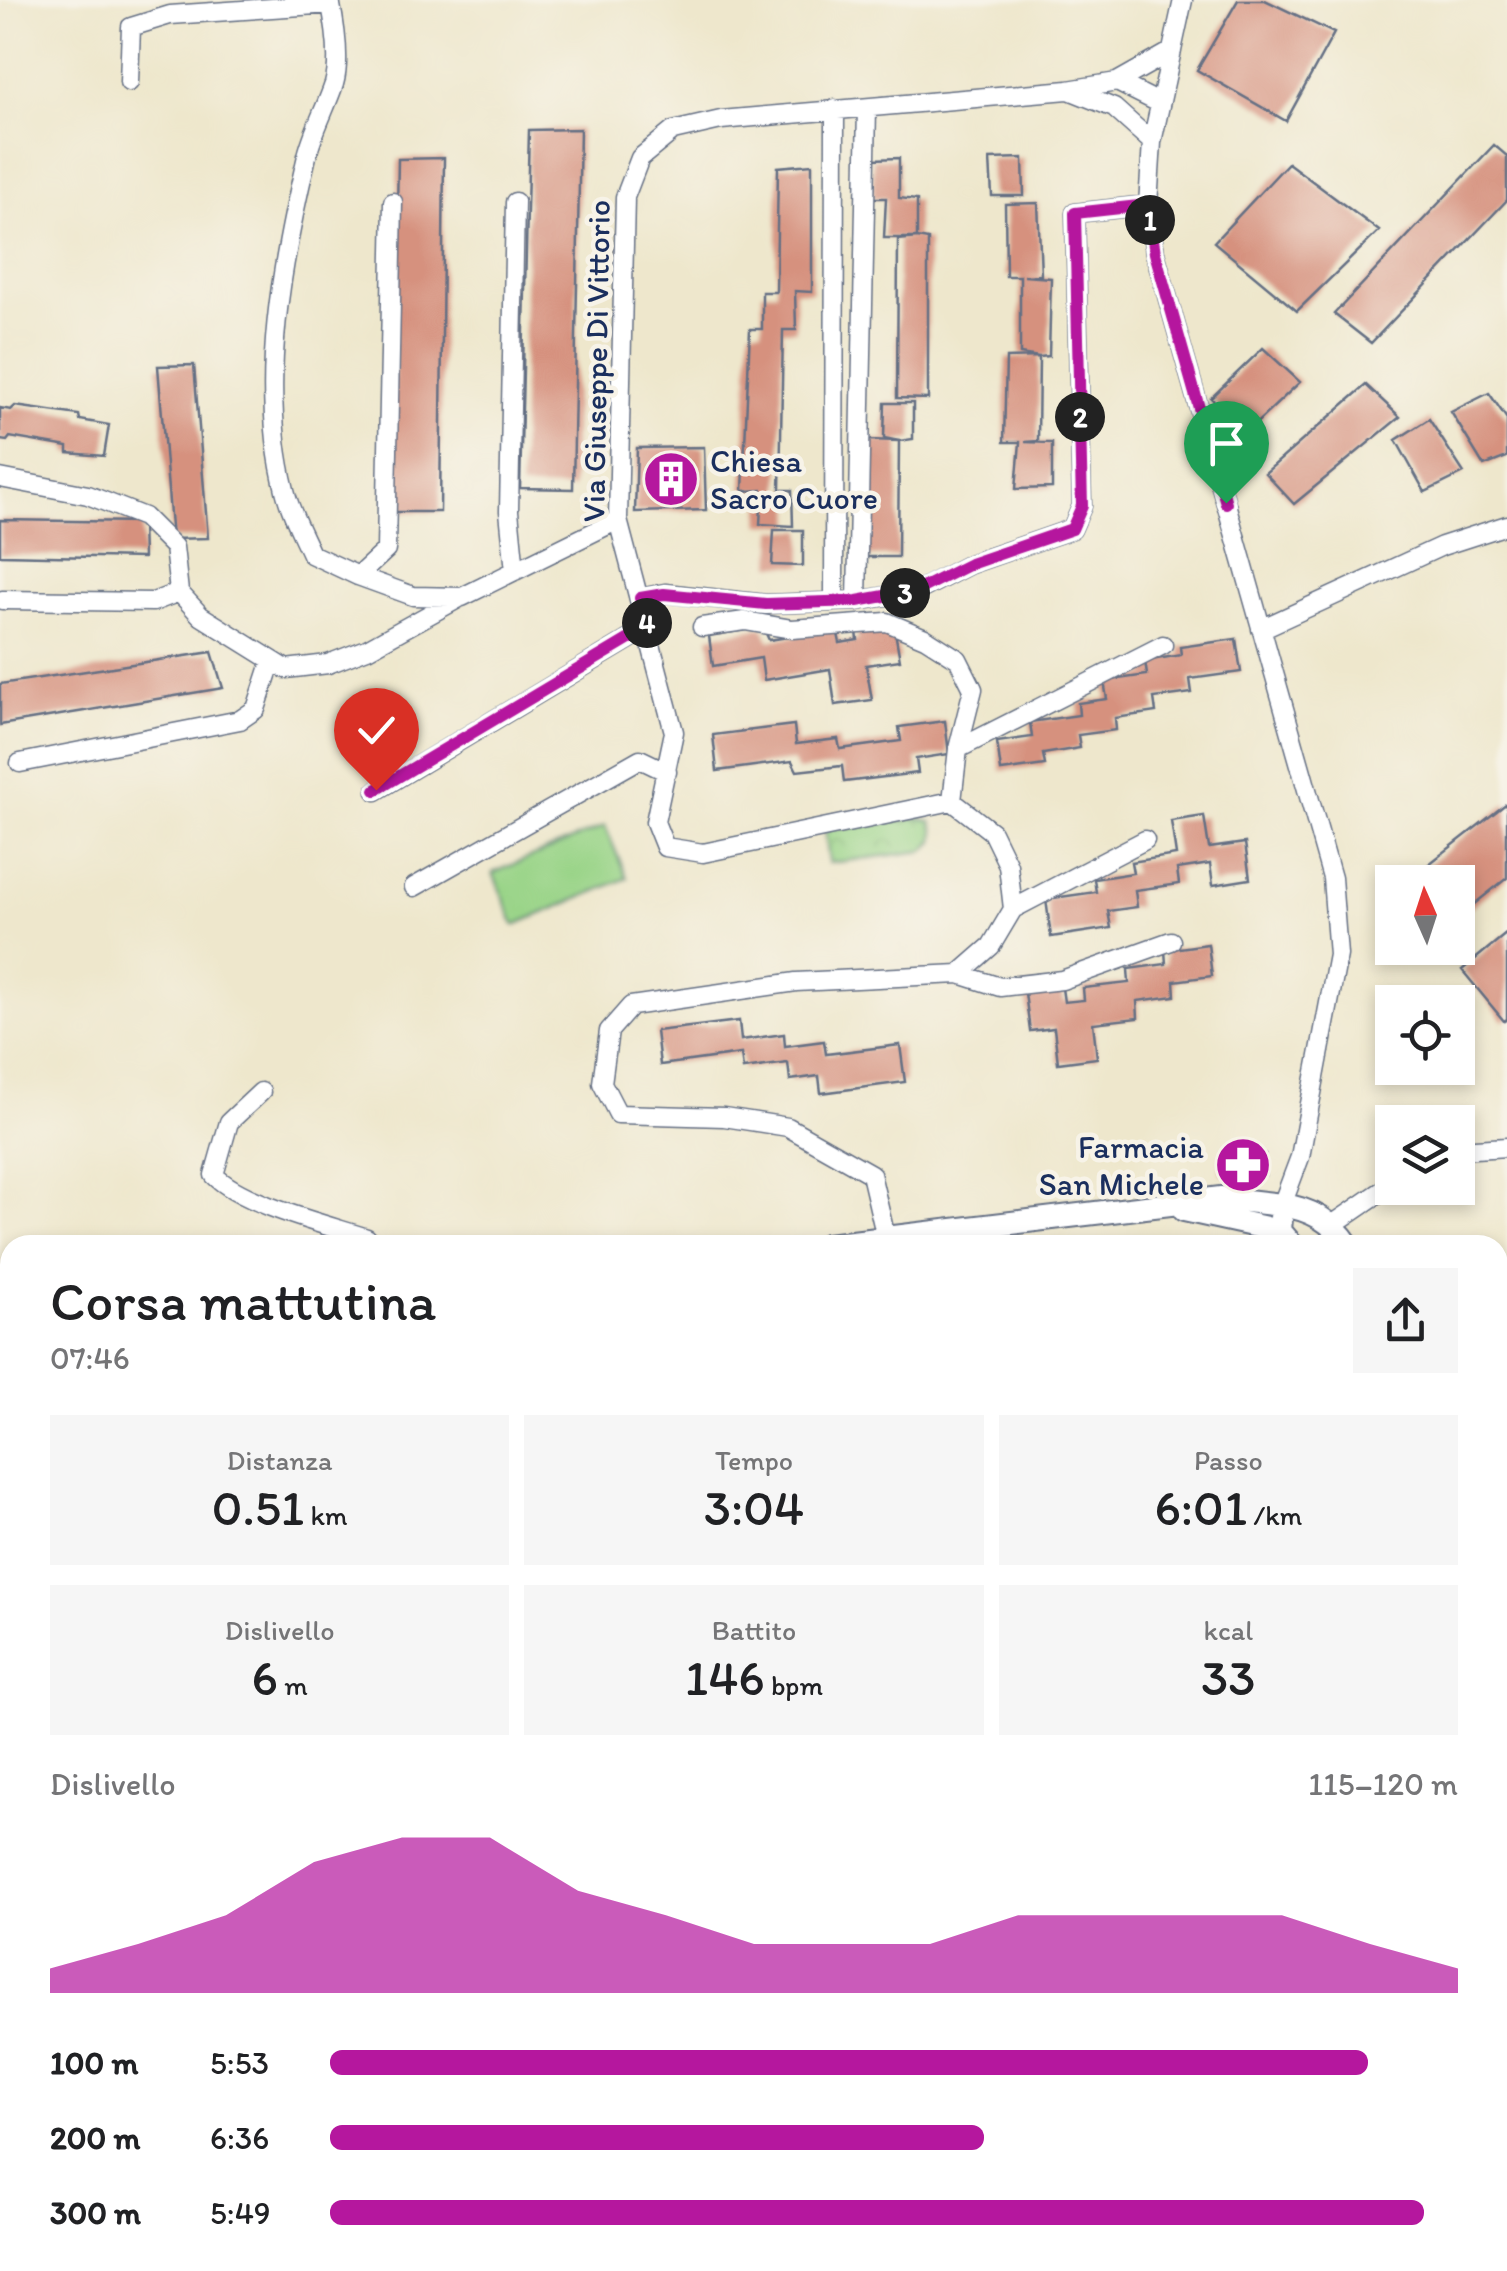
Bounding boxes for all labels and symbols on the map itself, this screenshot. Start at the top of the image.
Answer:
pin: 1 [1125,195,1175,245]
street label: Via Giuseppe Di Vittorio [574,199,618,523]
pin: 2 [1055,392,1105,442]
pin [1184,401,1269,504]
place label: Chiesa Sacro Cuore [710,442,878,517]
building icon: Chiesa Sacro Cuore [641,449,701,509]
pin: 3 [880,568,930,618]
pin: 4 [622,598,672,648]
pin [334,688,419,791]
north arrow [1375,865,1475,965]
place label: Farmacia San Michele [1039,1128,1204,1203]
pharmacy icon: Farmacia San Michele [1213,1135,1273,1195]

